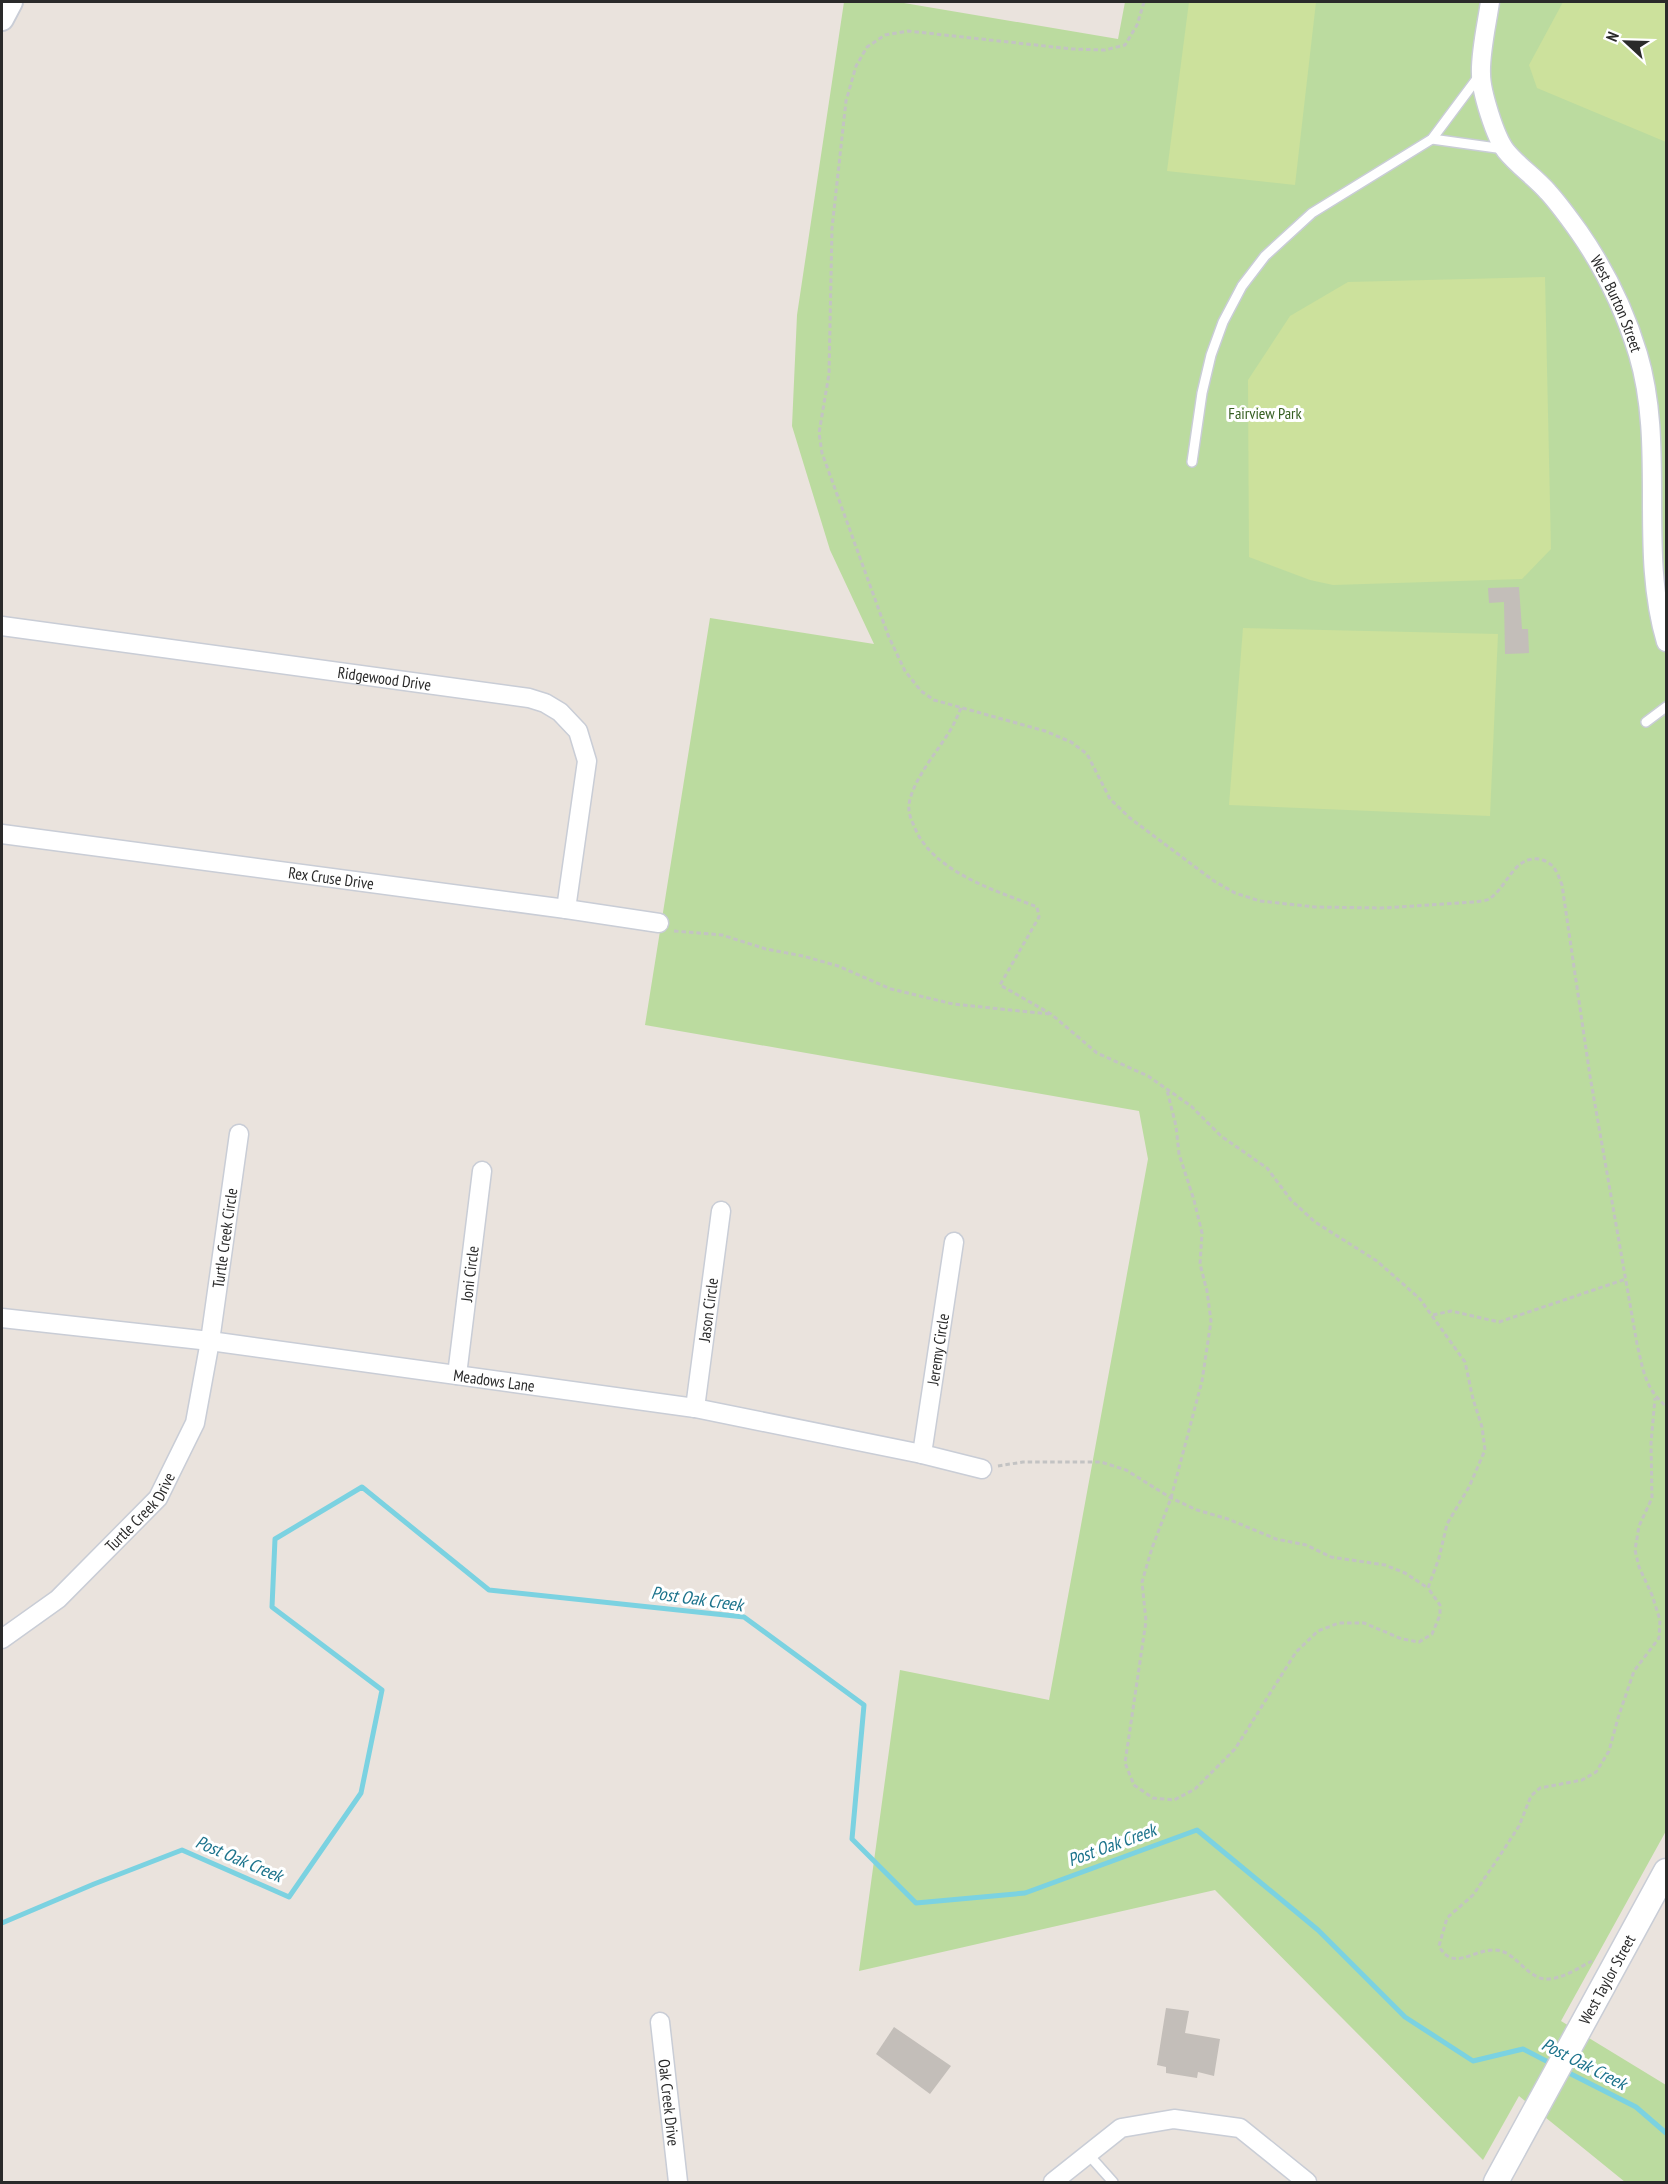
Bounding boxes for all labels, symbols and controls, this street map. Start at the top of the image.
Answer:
north arrow [1596,12,1656,72]
text: N [1601,29,1623,44]
street label: West Burton Street [1586,252,1647,355]
park label: Fairview Park [1228,403,1302,423]
street label: Ridgewood Drive [336,662,432,695]
street label: Rex Cruse Drive [287,862,375,893]
street label: Turtle Creek Circle [208,1187,241,1289]
street label: Joni Circle [456,1245,483,1304]
street label: Jason Circle [694,1277,722,1344]
street label: Jeremy Circle [922,1312,953,1387]
street label: Meadows Lane [452,1365,536,1396]
street label: Turtle Creek Drive [101,1469,179,1556]
water label: Post Oak Creek [650,1581,746,1617]
water label: Post Oak Creek [1065,1817,1161,1871]
water label: Post Oak Creek [192,1830,288,1888]
street label: West Taylor Street [1574,1930,1640,2028]
water label: Post Oak Creek [1538,2032,1632,2096]
street label: Oak Creek Drive [654,2058,684,2147]

